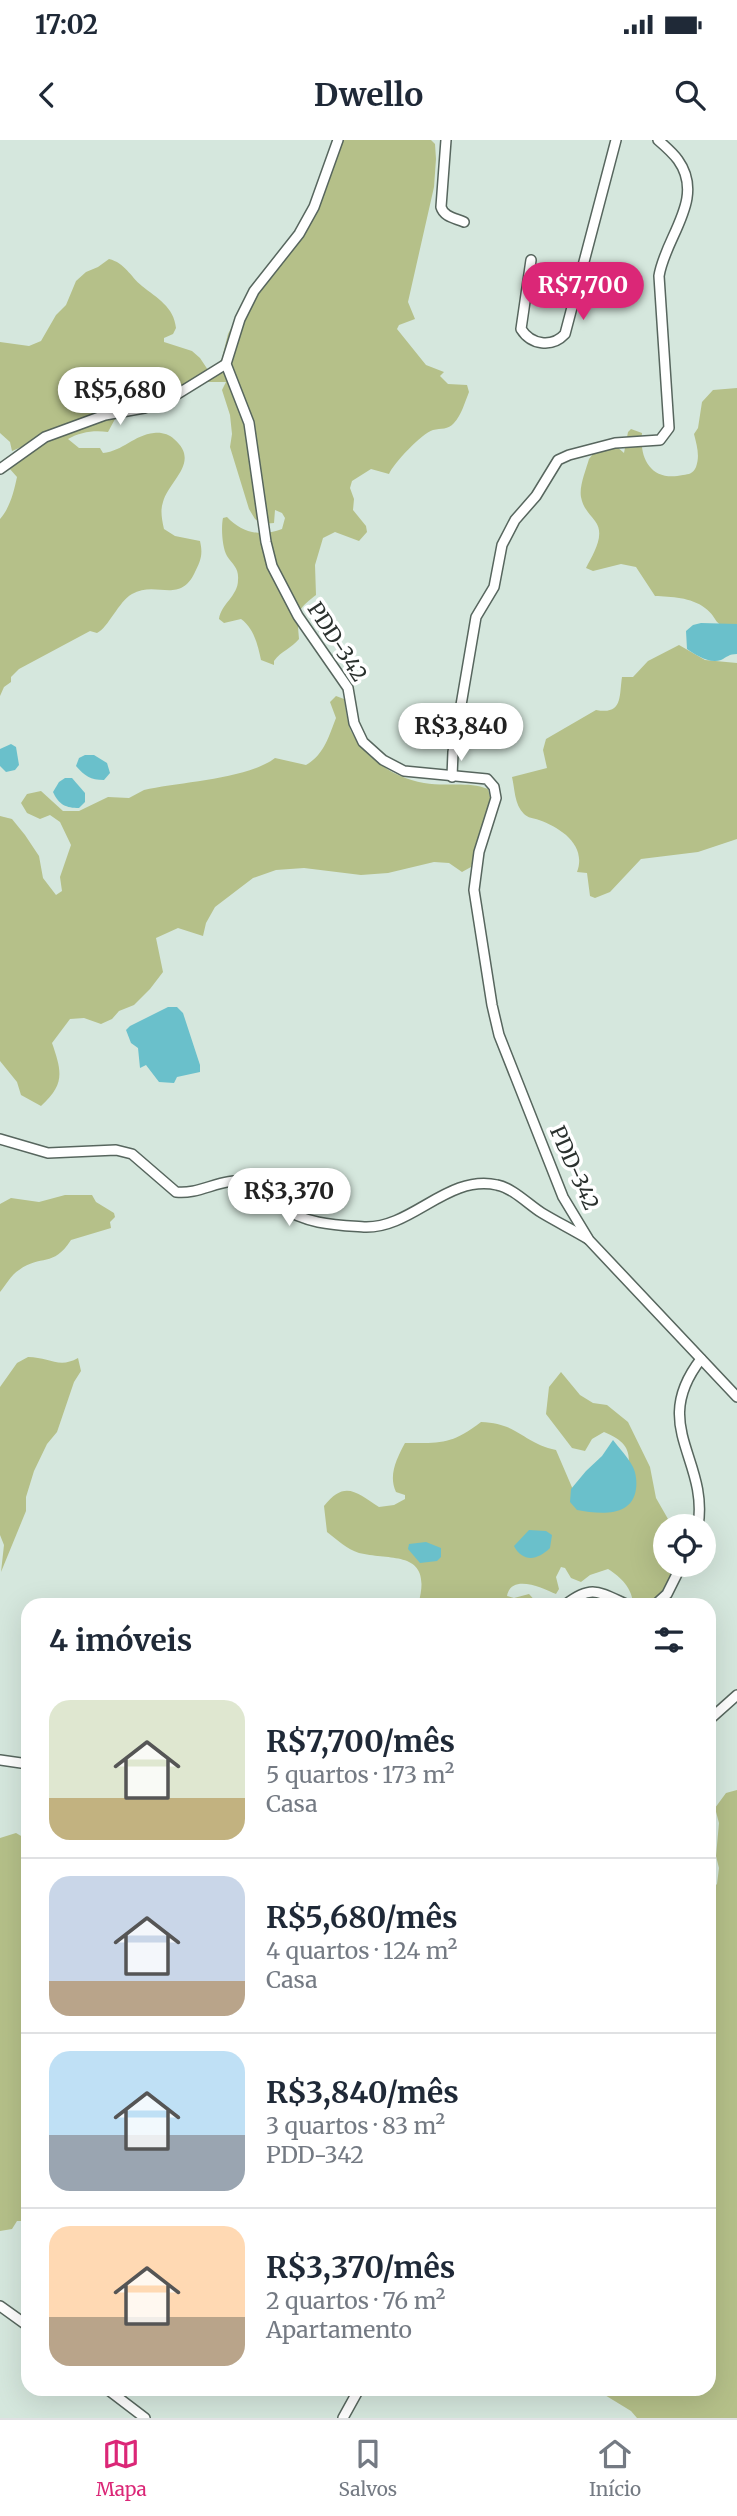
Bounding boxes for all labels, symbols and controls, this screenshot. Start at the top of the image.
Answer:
text: 17:02 [35,8,98,41]
text: Dwello [314,75,423,115]
icon: back [28,76,66,114]
icon: search [671,76,709,114]
pin: R$7,700 [518,262,648,322]
text: R$7,700 [538,270,628,299]
pin: R$5,680 [55,368,185,427]
text: R$5,680 [74,375,166,404]
street label: PDD-342 [302,597,373,687]
pin: R$3,840 [396,704,526,763]
text: R$3,840 [414,711,508,740]
street label: PDD-342 [544,1121,605,1214]
pin: R$3,370 [224,1168,354,1228]
text: R$3,370 [244,1176,334,1205]
map controls [653,1514,716,1577]
button: locate [653,1514,716,1577]
text: 4 imóveis [49,1621,192,1659]
icon: filters [650,1621,688,1659]
text: R$7,700/mês [266,1722,455,1760]
icon: home [105,1728,189,1812]
text: 5 quartos · 173 m² [266,1760,454,1789]
text: Casa [266,1789,318,1818]
text: R$5,680/mês [266,1898,458,1936]
icon: home [105,1904,189,1988]
text: 4 quartos · 124 m² [266,1936,457,1965]
text: Casa [266,1965,318,1994]
text: R$3,840/mês [266,2073,459,2111]
icon: home [105,2079,189,2163]
text: 3 quartos · 83 m² [266,2111,445,2140]
text: PDD-342 [266,2140,364,2169]
text: R$3,370/mês [266,2248,455,2286]
icon: home [105,2254,189,2338]
text: 2 quartos · 76 m² [266,2286,445,2315]
text: Apartamento [266,2315,412,2344]
tab: Mapa [96,2435,147,2501]
tab: Salvos [339,2435,397,2501]
tab: Início [589,2435,641,2501]

